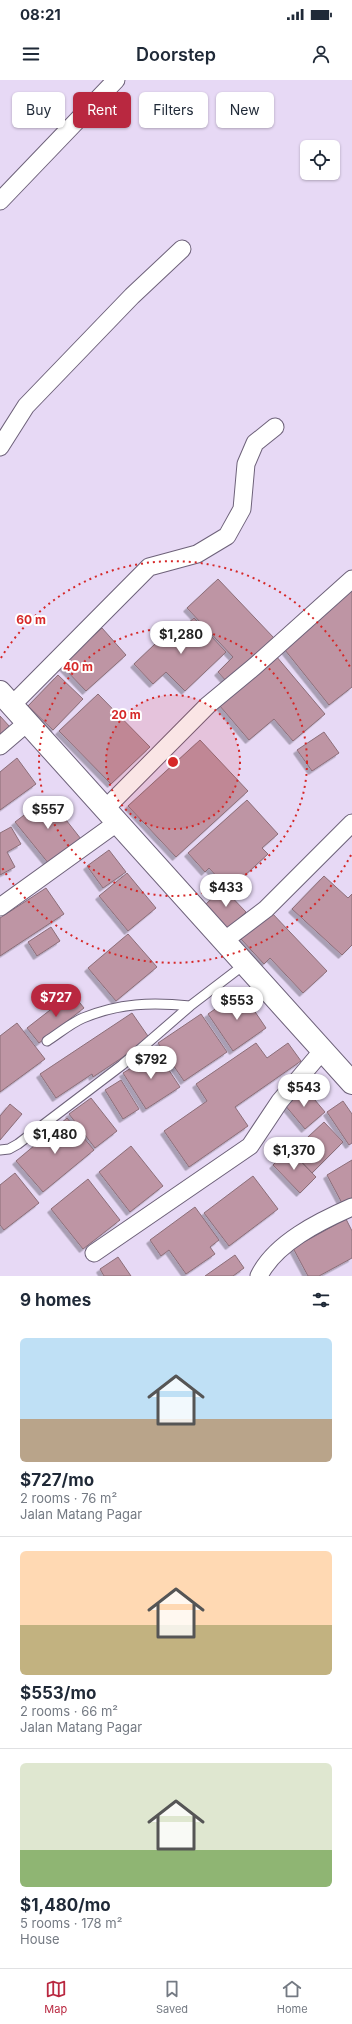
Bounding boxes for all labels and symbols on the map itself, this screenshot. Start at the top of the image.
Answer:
text: 60 m [16,612,46,627]
pin: $1,280 [148,621,214,655]
text: 40 m [63,659,93,674]
text: 20 m [111,707,141,722]
centre of rings [166,755,180,769]
pin: $557 [24,796,72,830]
pin: $433 [202,874,250,908]
pin: $727 [32,984,80,1018]
pin: $553 [213,987,261,1021]
pin: $792 [127,1046,175,1080]
pin: $543 [280,1074,328,1108]
pin: $1,480 [22,1121,88,1155]
pin: $1,370 [261,1137,327,1171]

